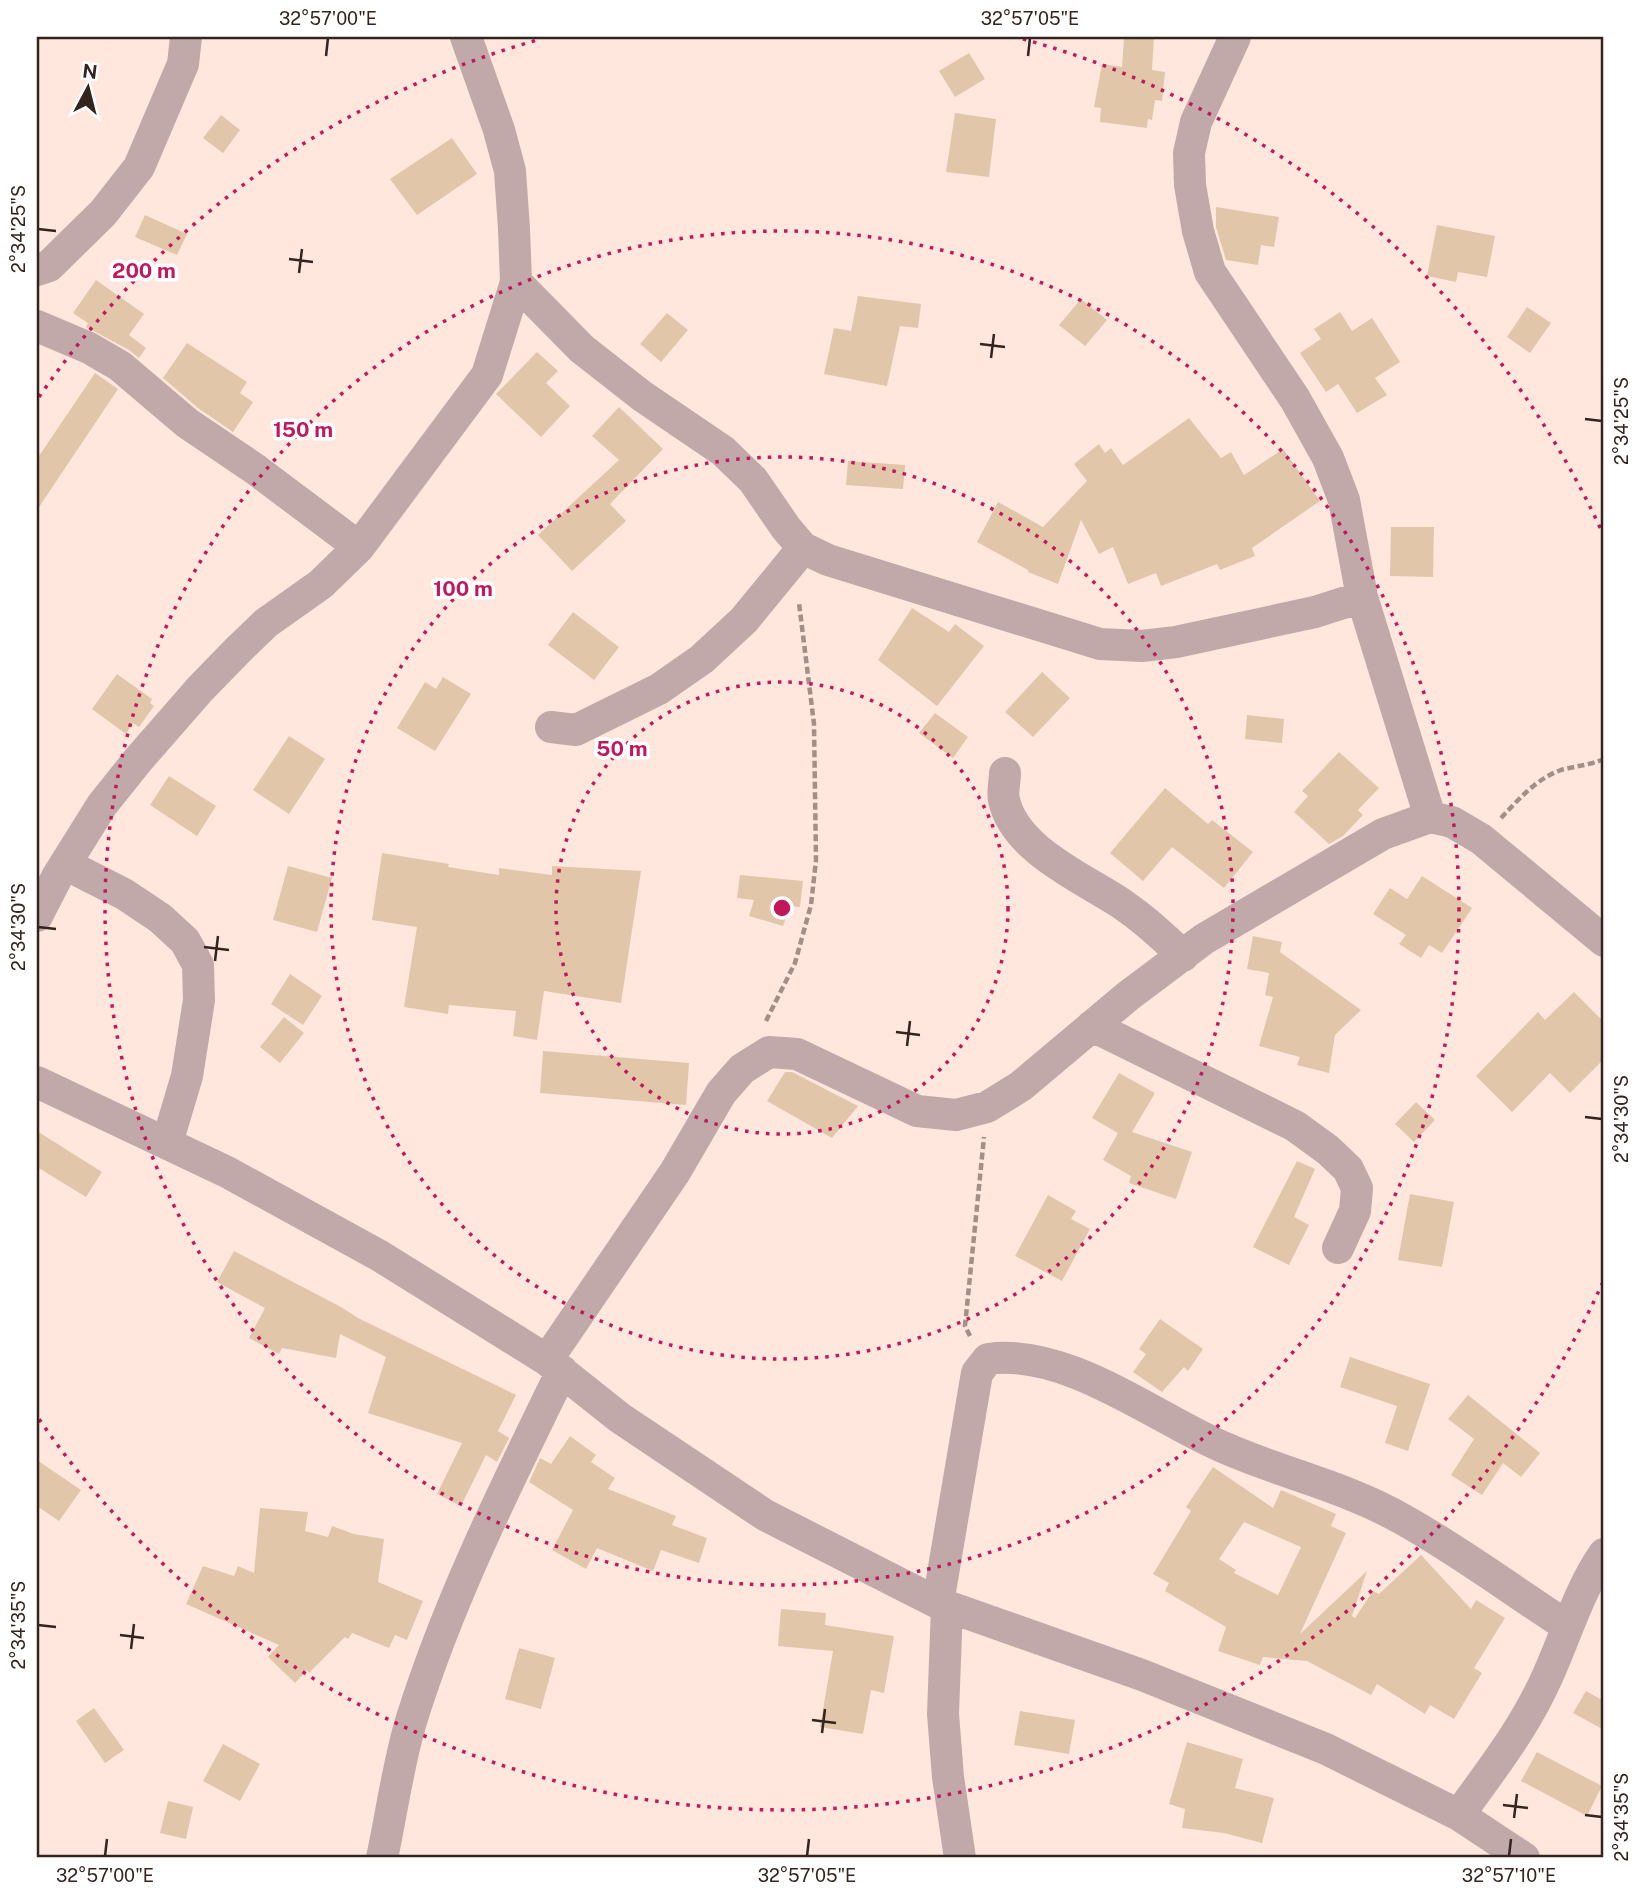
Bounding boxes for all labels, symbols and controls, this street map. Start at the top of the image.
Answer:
text: 32°57'00"E [279,8,377,29]
text: 32°57'05"E [981,8,1079,29]
north arrow [52,52,122,122]
text: N [81,59,99,83]
text: 2°34'25"S [8,185,29,273]
text: 200 m [112,258,176,283]
text: 2°34'25"S [1611,377,1632,465]
text: 150 m [273,417,333,442]
text: 100 m [433,576,493,601]
text: 50 m [596,736,648,761]
text: 2°34'30"S [8,883,29,971]
centre of rings [770,896,794,920]
text: 2°34'30"S [1611,1075,1632,1163]
text: 2°34'35"S [8,1581,29,1669]
text: 2°34'35"S [1611,1773,1632,1861]
text: 32°57'00"E [56,1865,154,1886]
text: 32°57'05"E [758,1865,856,1886]
text: 32°57'10"E [1462,1865,1556,1886]

